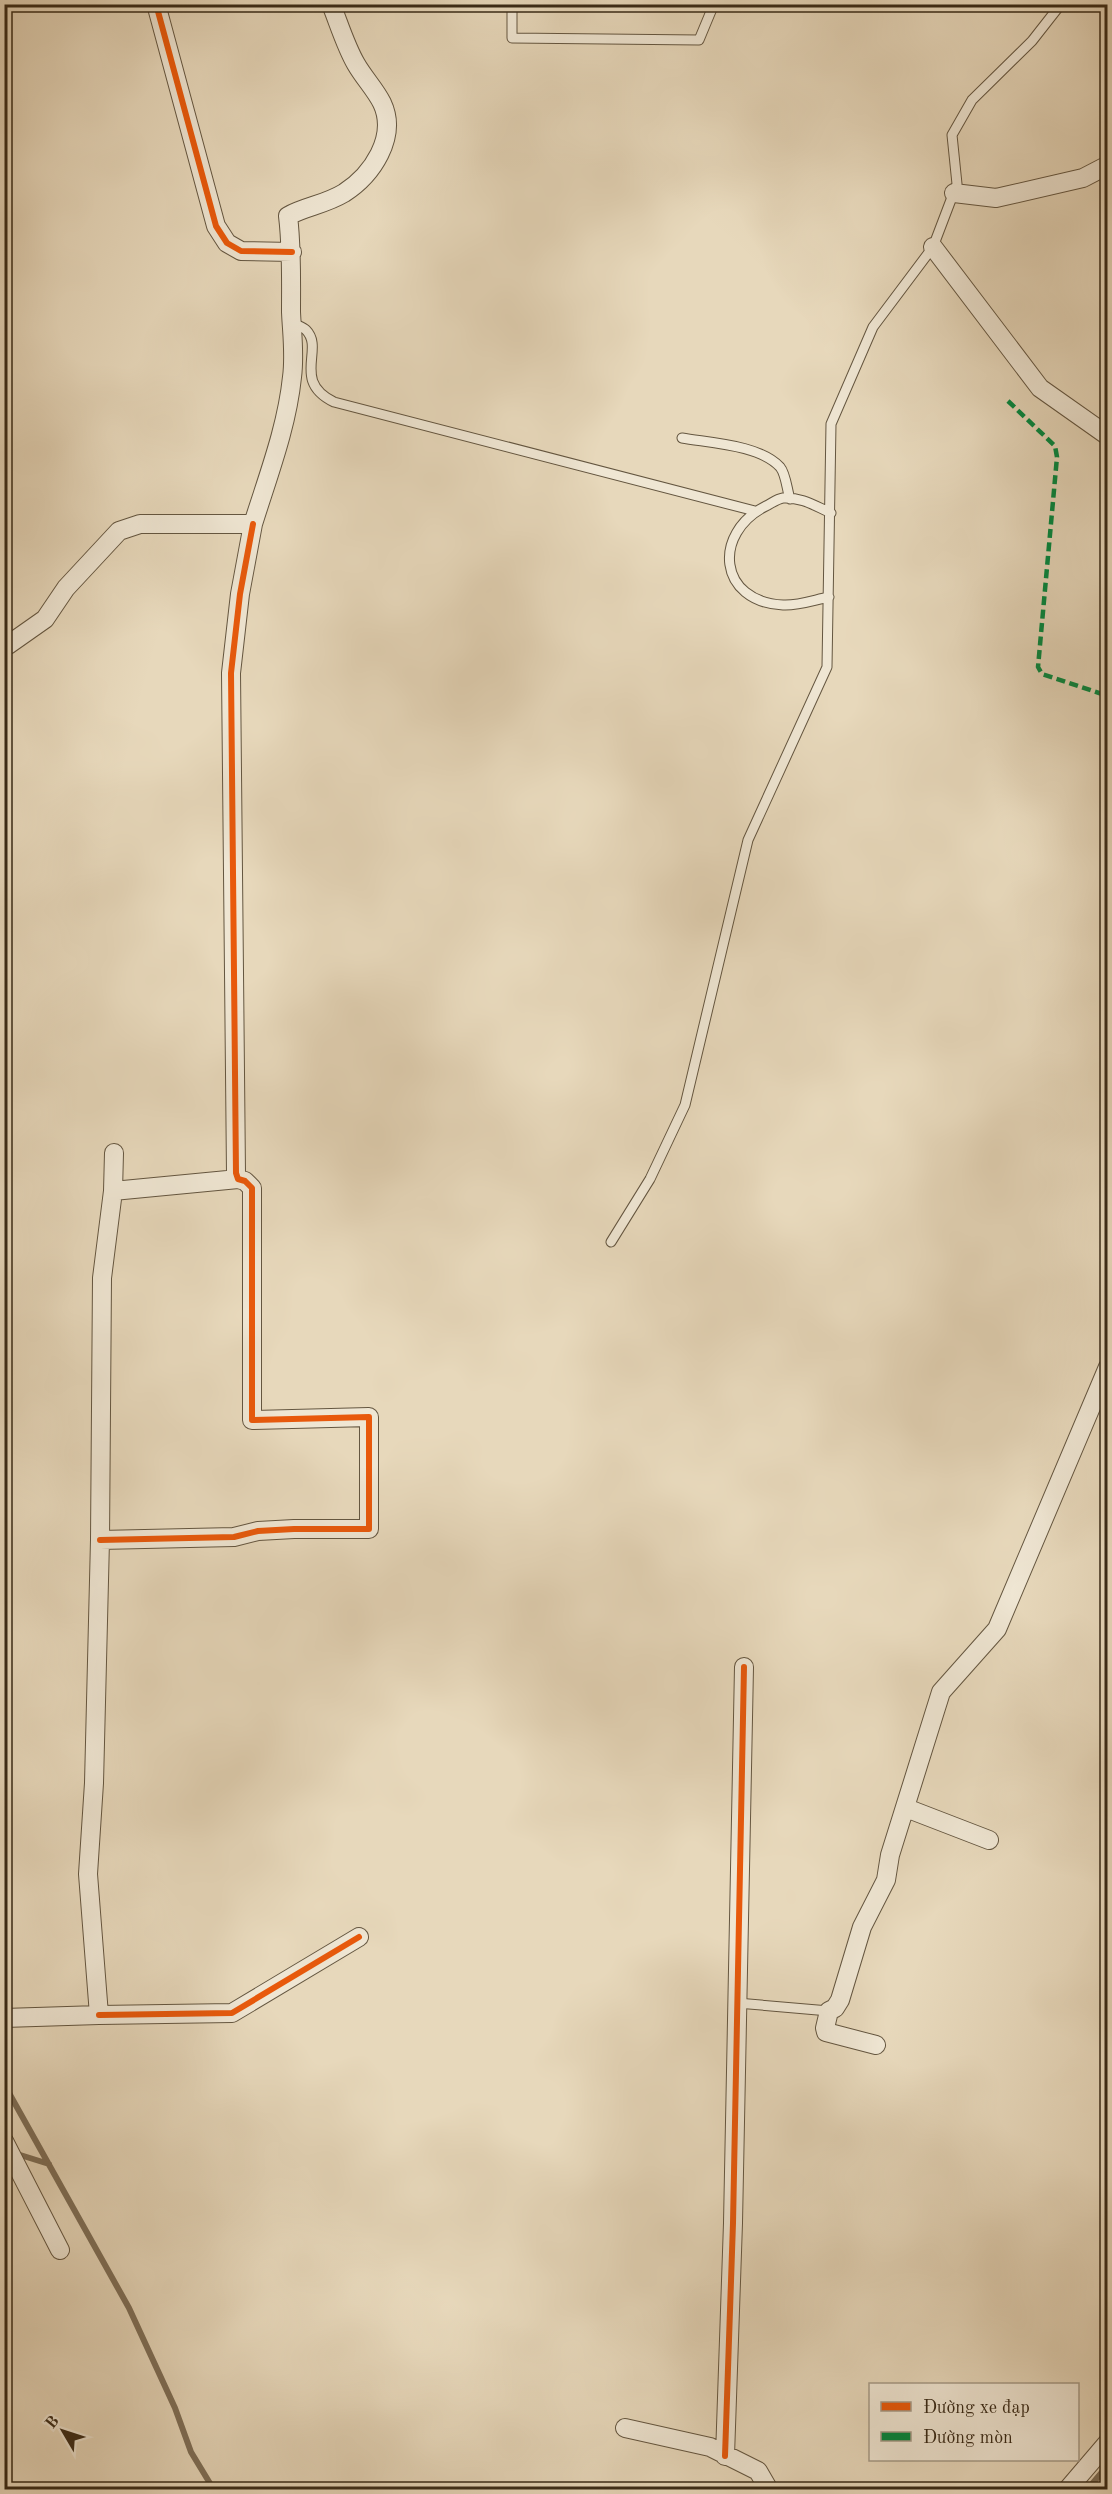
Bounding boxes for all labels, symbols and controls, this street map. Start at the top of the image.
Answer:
legend [869,2383,1079,2461]
text: Đường xe đạp [923,2399,1030,2417]
north arrow [33,2401,93,2461]
text: B [43,2413,63,2432]
text: Đường mòn [923,2429,1013,2447]

